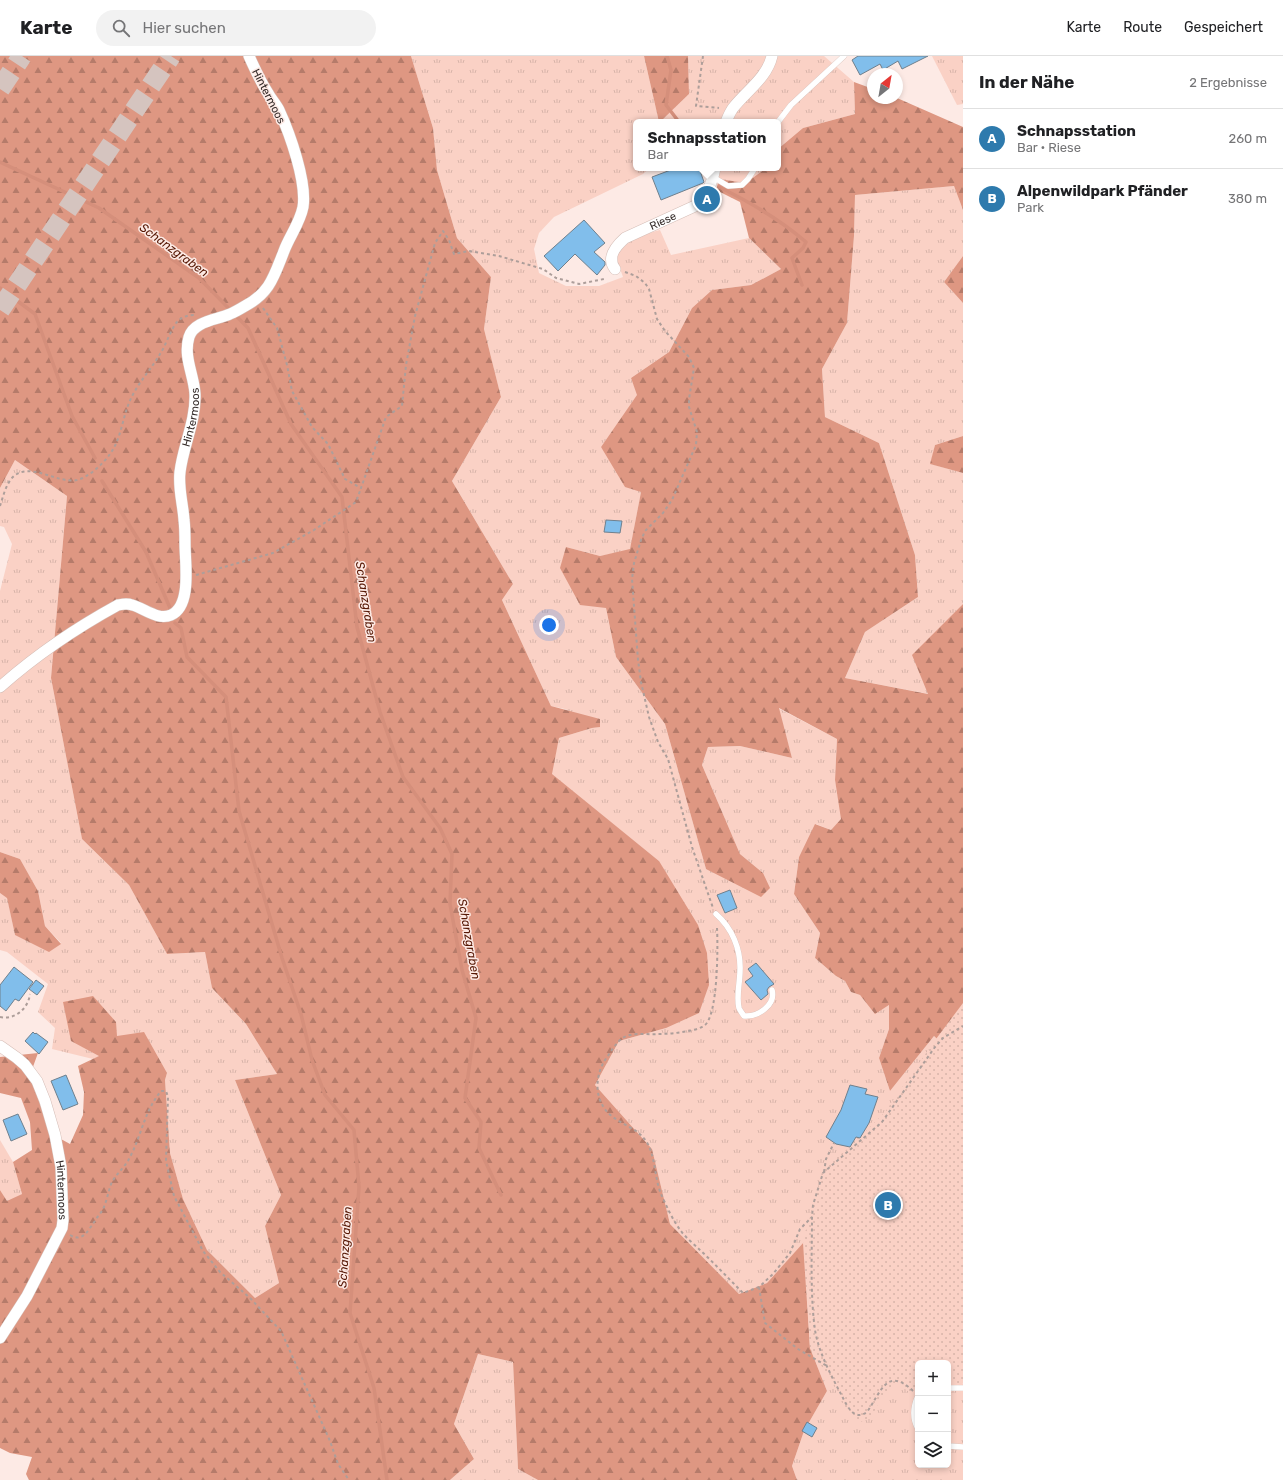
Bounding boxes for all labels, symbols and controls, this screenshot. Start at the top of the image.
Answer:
search box [96,10,376,46]
text: Karte [20,16,72,39]
icon: search [110,17,132,39]
text: Hier suchen [142,19,226,37]
text: Karte [1066,19,1101,36]
text: Route [1123,19,1162,36]
text: Gespeichert [1184,19,1263,36]
street label: Hintermoos [249,67,288,126]
north arrow [867,68,903,104]
text: In der Nähe [979,72,1074,92]
text: 2 Ergebnisse [1189,75,1267,90]
popup [633,119,781,171]
text: Schnapsstation [1017,122,1136,140]
text: Schnapsstation [648,129,766,147]
text: A [987,131,997,146]
text: 260 m [1229,131,1267,146]
text: Bar · Riese [1017,140,1081,155]
text: Bar [648,147,668,162]
text: Alpenwildpark Pfänder [1017,182,1188,200]
pin: A [694,184,720,214]
text: B [987,191,997,206]
text: 380 m [1228,191,1267,206]
text: Park [1017,200,1044,215]
street label: Riese [648,209,678,233]
water label: Schanzgraben [137,220,211,280]
street label: Hintermoos [180,387,202,448]
water label: Schanzgraben [353,561,379,643]
your location [539,615,559,635]
water label: Schanzgraben [455,898,483,980]
street label: Hintermoos [53,1159,69,1221]
pin: B [875,1190,901,1220]
water label: Schanzgraben [335,1206,355,1288]
map controls [915,1360,951,1468]
button: + [915,1360,951,1396]
button: − [915,1396,951,1432]
button: layers [915,1432,951,1468]

